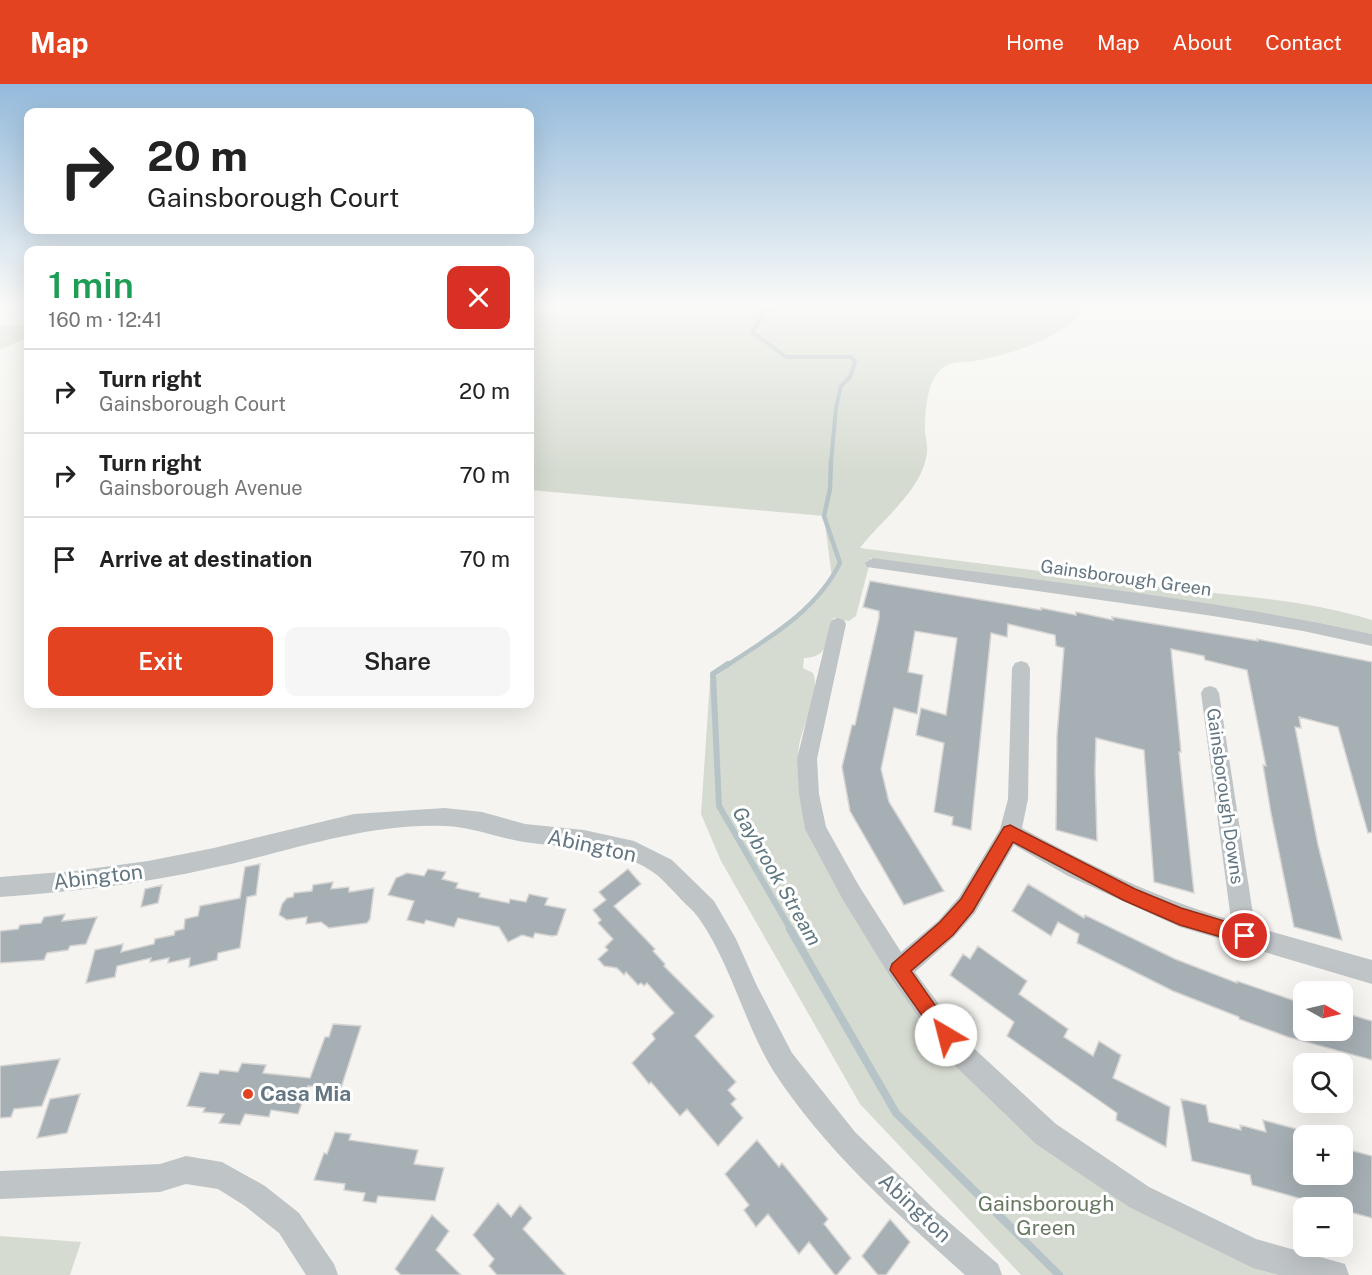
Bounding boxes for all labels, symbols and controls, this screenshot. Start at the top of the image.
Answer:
text: Map [30,26,89,59]
text: Home [1006,30,1064,55]
text: Map [1097,30,1140,55]
text: About [1173,30,1232,55]
text: Contact [1265,30,1342,55]
text: 20 m [147,131,248,180]
icon: right [48,132,126,210]
text: Gainsborough Court [147,181,399,213]
text: 1 min [48,264,134,306]
button: close [447,266,510,329]
text: 160 m · 12:41 [48,308,162,332]
text: Turn right [99,366,202,392]
icon: right [48,375,81,408]
text: 20 m [459,378,510,404]
text: Gainsborough Court [99,392,286,416]
text: Turn right [99,450,202,476]
icon: right [48,459,81,492]
text: 70 m [459,462,510,488]
text: Gainsborough Avenue [99,476,303,500]
icon: arrive [48,543,81,576]
text: Arrive at destination [99,546,312,572]
text: 70 m [459,546,510,572]
street label: Gainsborough Green [1039,555,1213,600]
button: Exit [48,627,273,696]
button: Share [285,627,510,696]
street label: Gainsborough Downs [1203,707,1248,885]
water label: Gaybrook Stream [727,802,827,950]
street label: Abington [546,824,639,867]
street label: Abington [52,859,144,894]
pin [1219,910,1270,961]
icon: arrive [1228,919,1261,952]
north arrow [1293,981,1353,1041]
map controls [1293,981,1353,1257]
position arrow [914,1003,978,1067]
button: search [1293,1053,1353,1113]
place label: Casa Mia [260,1081,351,1106]
marker: Casa Mia [241,1087,255,1101]
button: + [1293,1125,1353,1185]
street label: Abington [874,1168,957,1247]
park label: Gainsborough Green [978,1191,1114,1240]
button: − [1293,1197,1353,1257]

